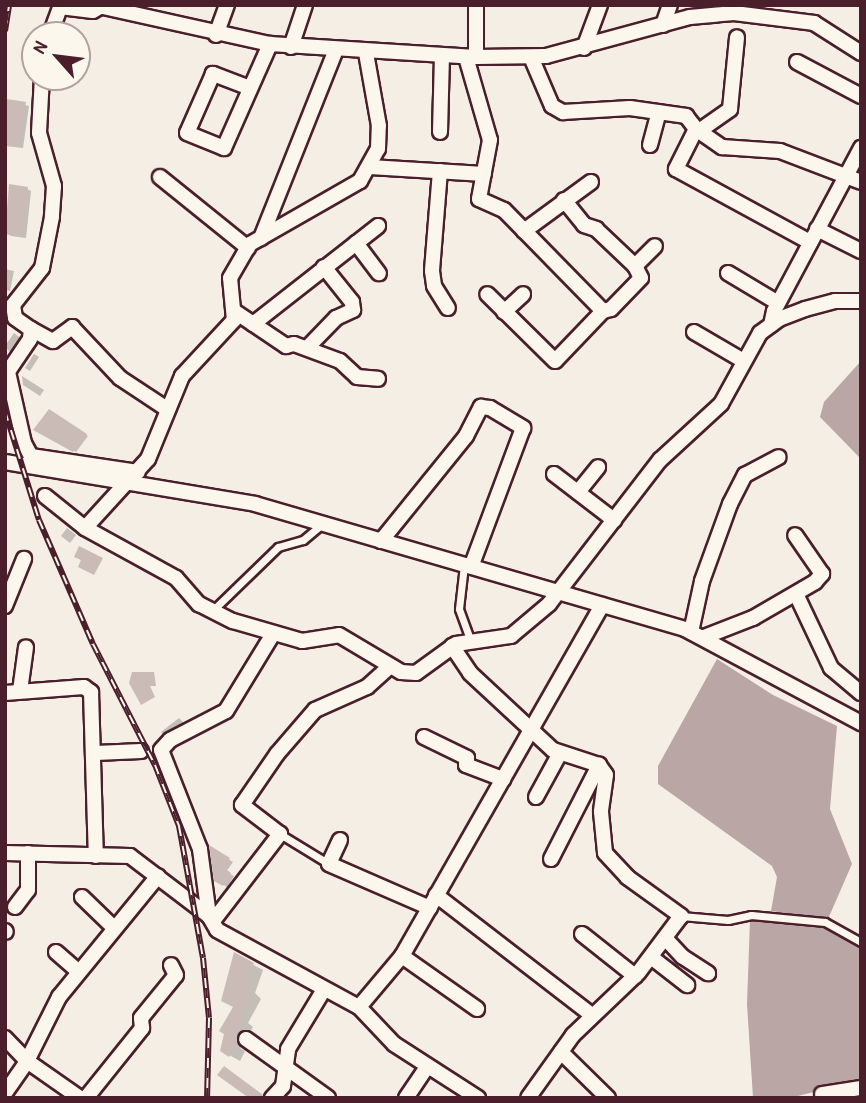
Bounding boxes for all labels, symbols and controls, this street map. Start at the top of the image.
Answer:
north arrow [21,21,91,91]
text: N [25,37,53,58]

